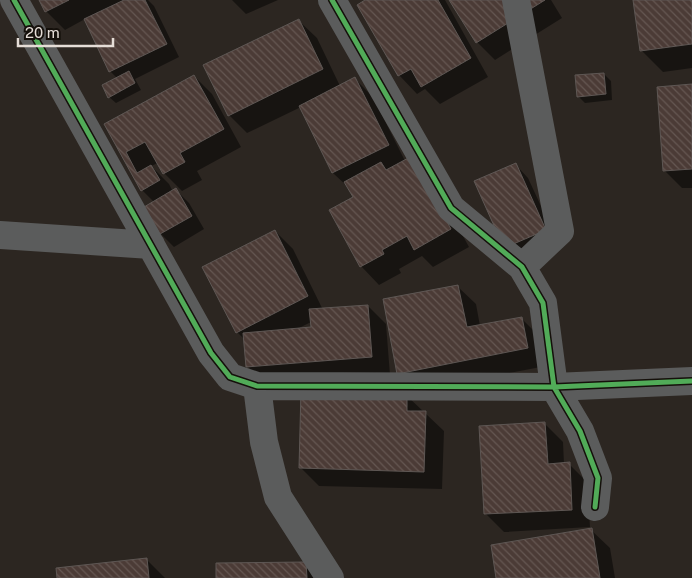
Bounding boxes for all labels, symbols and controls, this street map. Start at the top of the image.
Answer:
scale bar [18,15,112,47]
text: 20 m [25,24,60,41]

